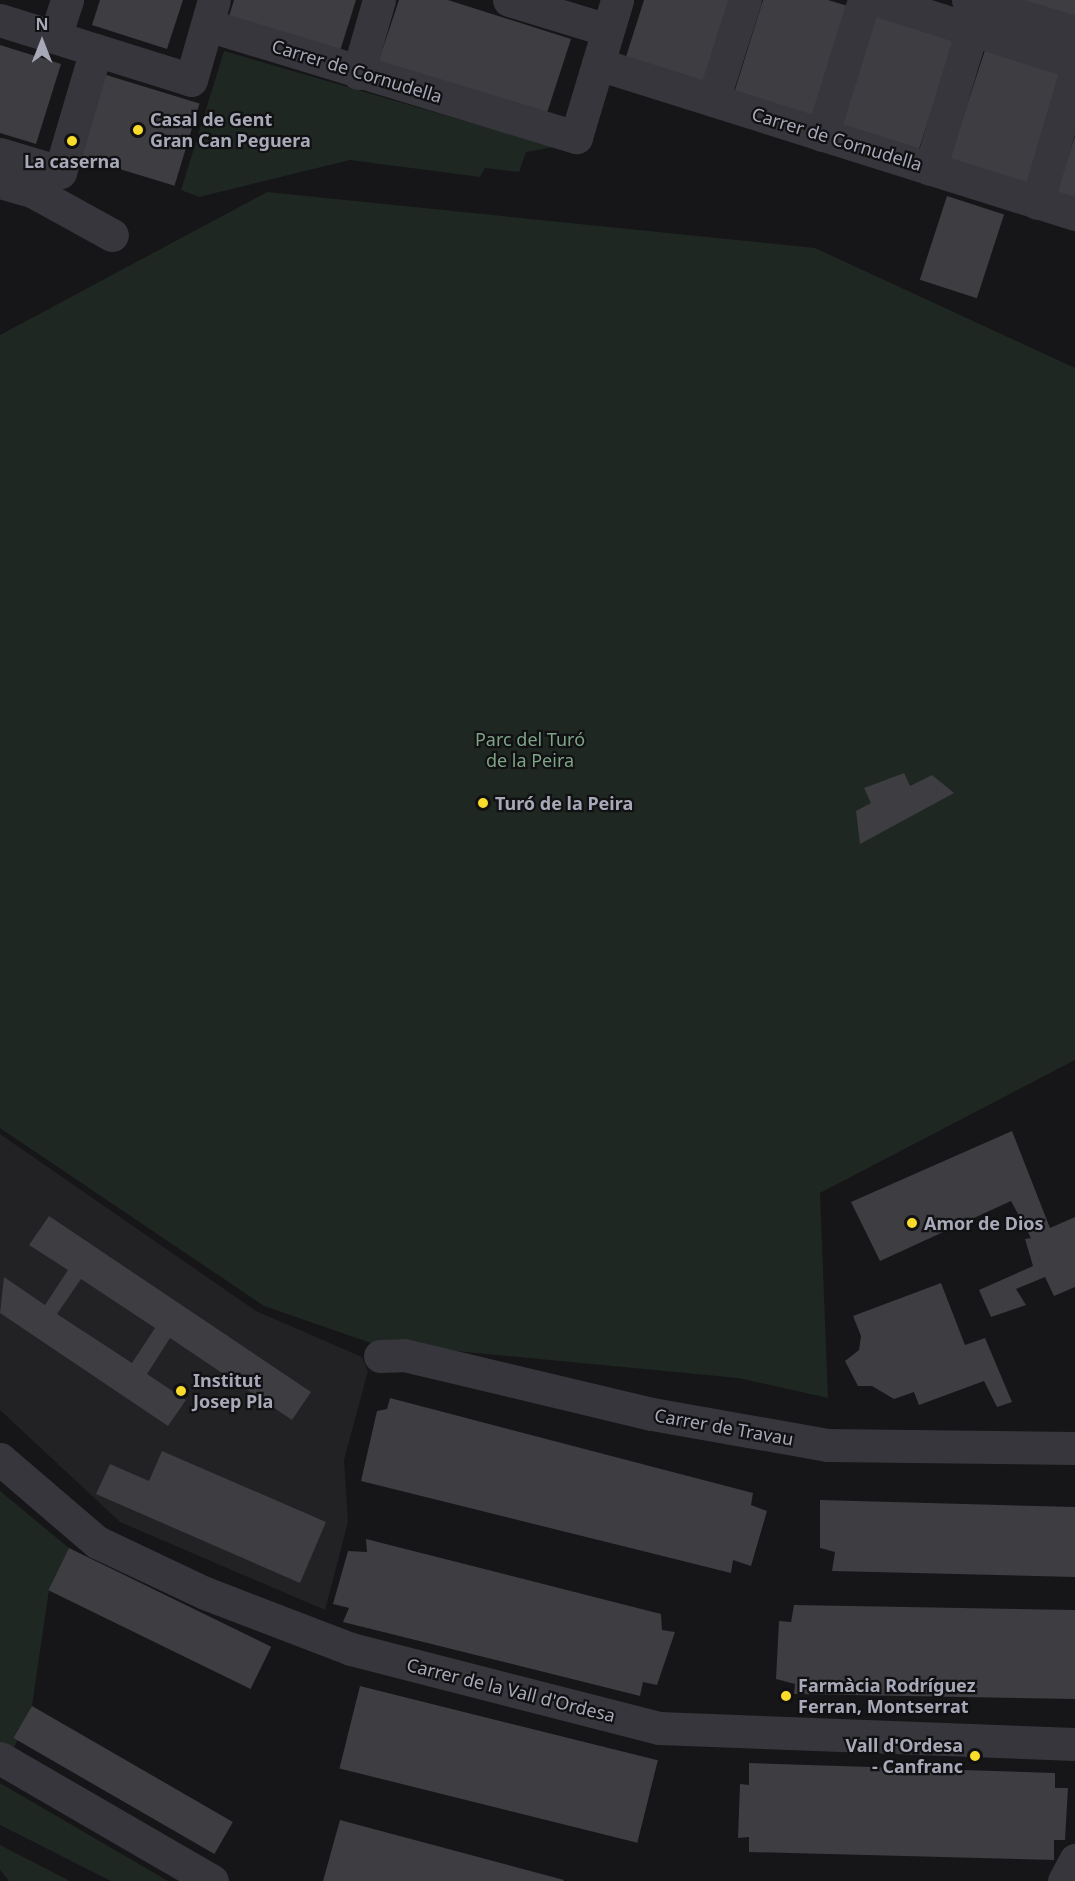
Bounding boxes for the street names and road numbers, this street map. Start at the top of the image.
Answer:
street label: Carrer de Cornudella [269,35,445,107]
street label: Carrer de Cornudella [749,103,925,175]
street label: Carrer de Travau [653,1404,795,1450]
street label: Carrer de la Vall d'Ordesa [404,1654,618,1726]

